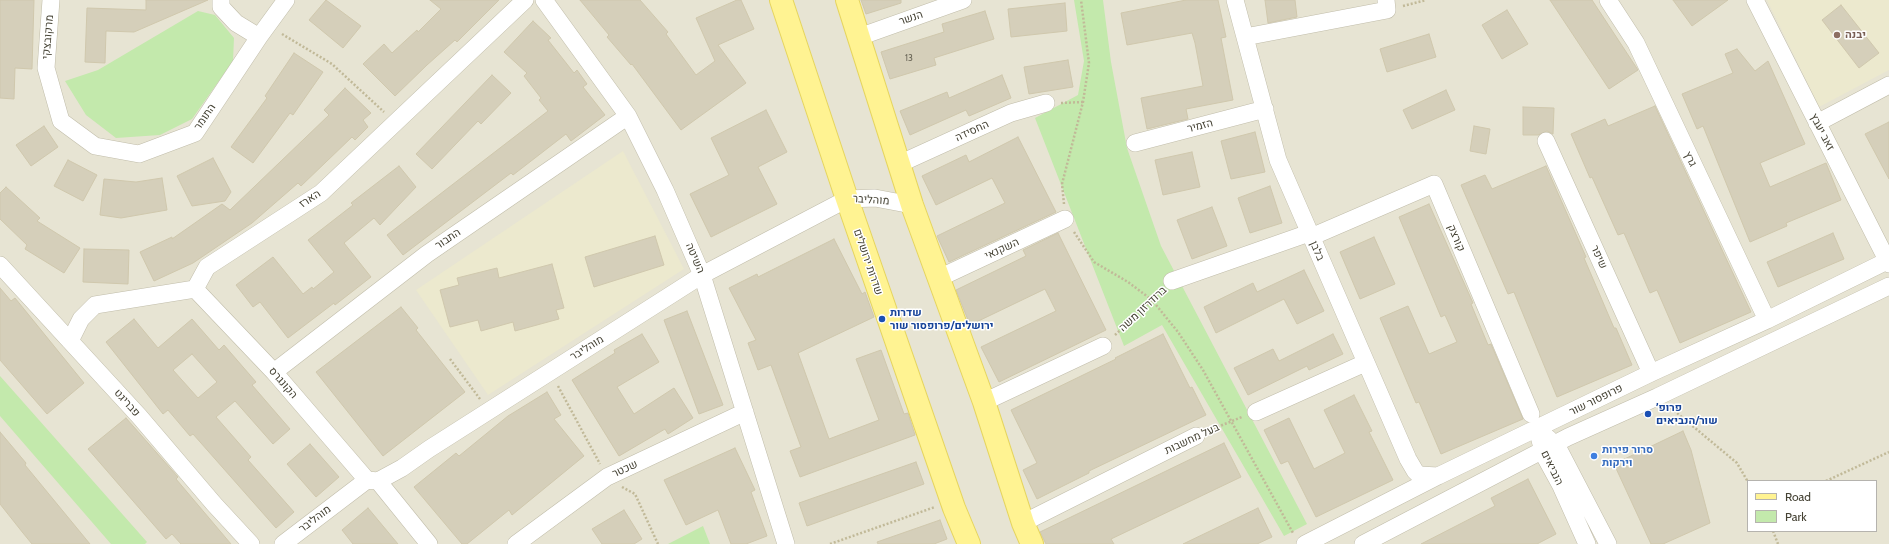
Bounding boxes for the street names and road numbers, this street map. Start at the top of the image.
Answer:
street label: הנשר [897,8,925,28]
street label: מרקובצקי [39,14,57,60]
street label: התומר [191,101,219,133]
street label: זאב יעבץ [1807,111,1837,153]
street label: הזמיר [1186,116,1214,136]
street label: החסידה [953,117,991,145]
street label: גרץ [1681,149,1699,169]
street label: הארז [297,187,323,211]
street label: מוהליבר [852,192,890,208]
street label: קורצק [1444,222,1468,254]
street label: התבור [433,226,463,252]
street label: שדרות ירושלים [851,227,885,297]
street label: השקנאי [983,235,1021,263]
street label: בלבן [1307,239,1327,263]
street label: השיטה [683,241,707,275]
street label: שיפר [1588,243,1610,271]
street label: ברודרזון משה [1116,284,1170,334]
street label: מוהליבר [568,333,606,363]
street label: הקונגרס [266,365,300,401]
street label: פרופסור שור [1567,381,1625,419]
street label: פבריגט [111,387,143,419]
street label: בעל מחשבות [1163,421,1221,457]
street label: הנביאים [1538,449,1566,487]
street label: שכטר [610,457,640,481]
street label: מוהליבר [296,503,334,535]

